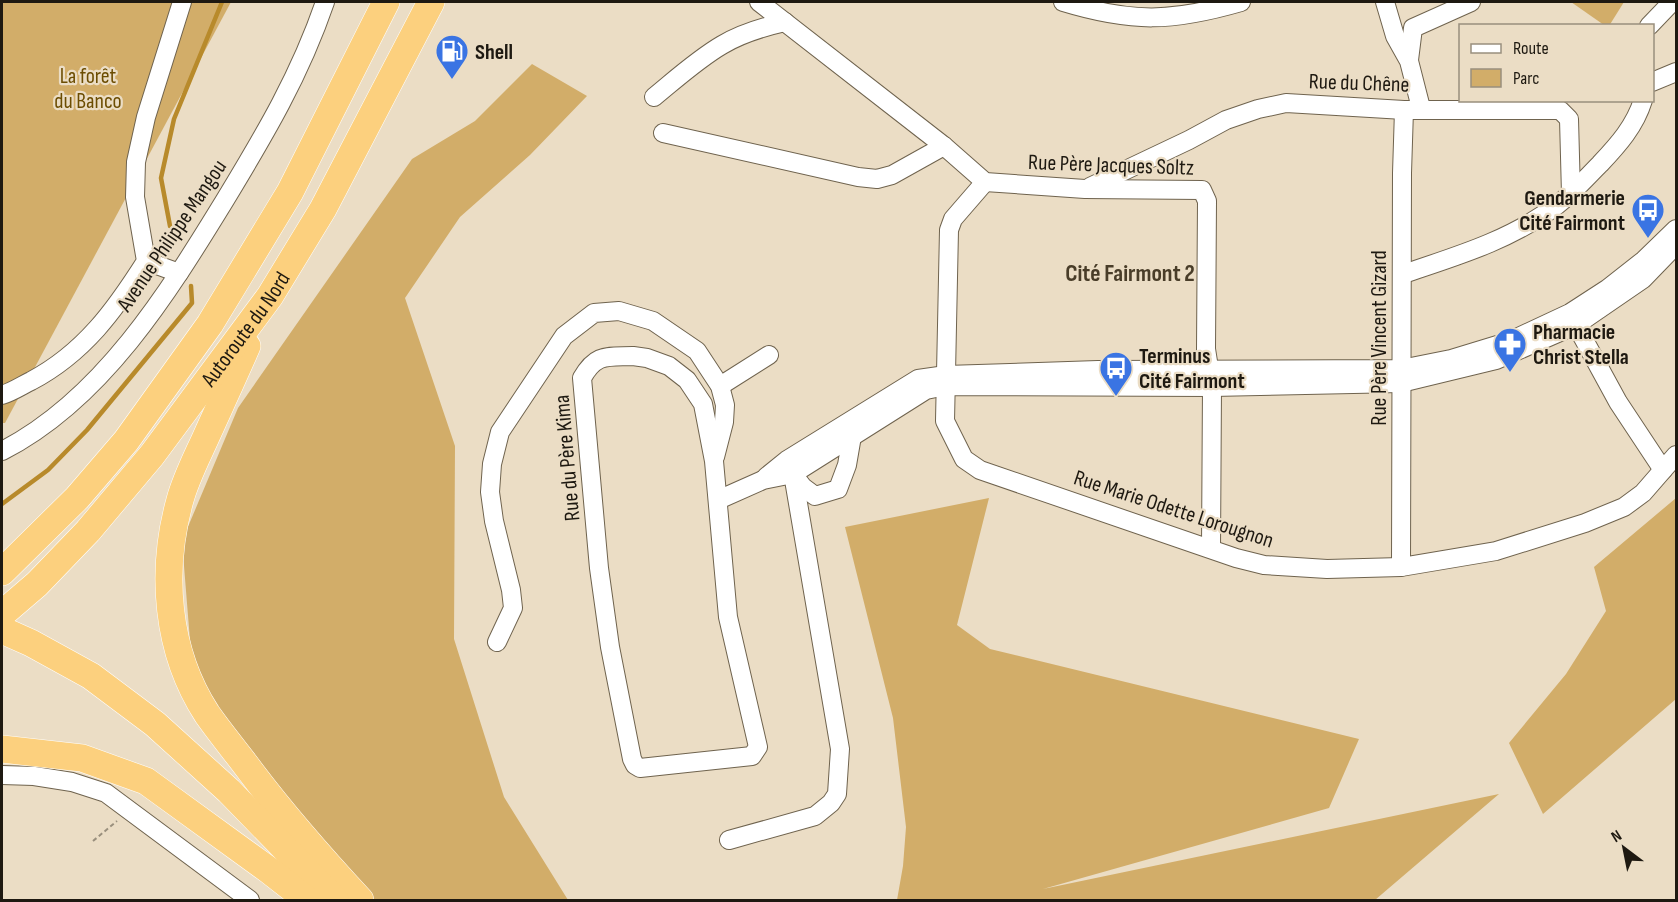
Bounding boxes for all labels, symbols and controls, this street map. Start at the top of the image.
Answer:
legend [1459,24,1654,102]
fuel station icon: Shell [434,33,470,80]
text: Route [1513,38,1549,59]
place label: Shell [475,39,513,66]
park label: La forêt du Banco [54,63,122,115]
street label: Rue du Chêne [1308,68,1410,99]
text: Parc [1513,68,1539,89]
street label: Rue Père Jacques Soltz [1028,149,1194,182]
street label: Avenue Philippe Mangou [111,155,233,318]
place label: Gendarmerie Cité Fairmont [1519,185,1625,237]
bus stop icon: Gendarmerie Cité Fairmont [1630,192,1666,239]
street label: Rue Père Vincent Gizard [1366,250,1393,426]
district label: Cité Fairmont 2 [1065,259,1195,288]
street label: Autoroute du Nord [195,267,297,393]
place label: Pharmacie Christ Stella [1533,319,1629,371]
pharmacy icon: Pharmacie Christ Stella [1492,326,1528,373]
place label: Terminus Cité Fairmont [1139,343,1245,395]
bus stop icon: Terminus Cité Fairmont [1098,350,1134,397]
street label: Rue du Père Kima [549,394,586,522]
street label: Rue Marie Odette Lorougnon [1070,464,1277,554]
north arrow [1594,818,1654,878]
text: N [1608,826,1626,847]

